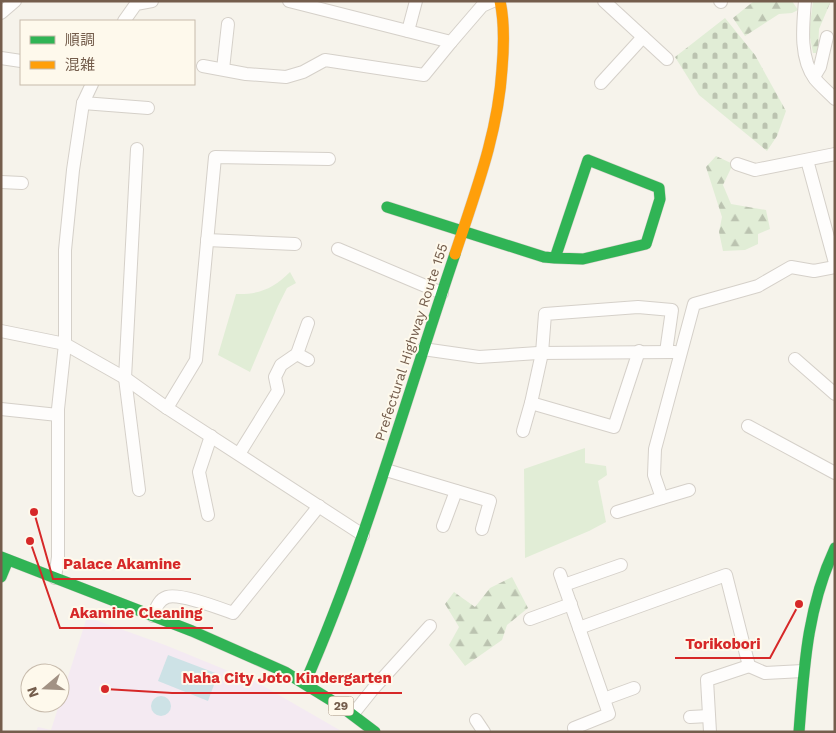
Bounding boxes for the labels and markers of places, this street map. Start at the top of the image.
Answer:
callout: Palace Akamine [53,549,191,579]
callout: Akamine Cleaning [60,598,213,628]
callout: Torikobori [675,628,770,658]
callout: Naha City Joto Kindergarten [172,663,402,693]

